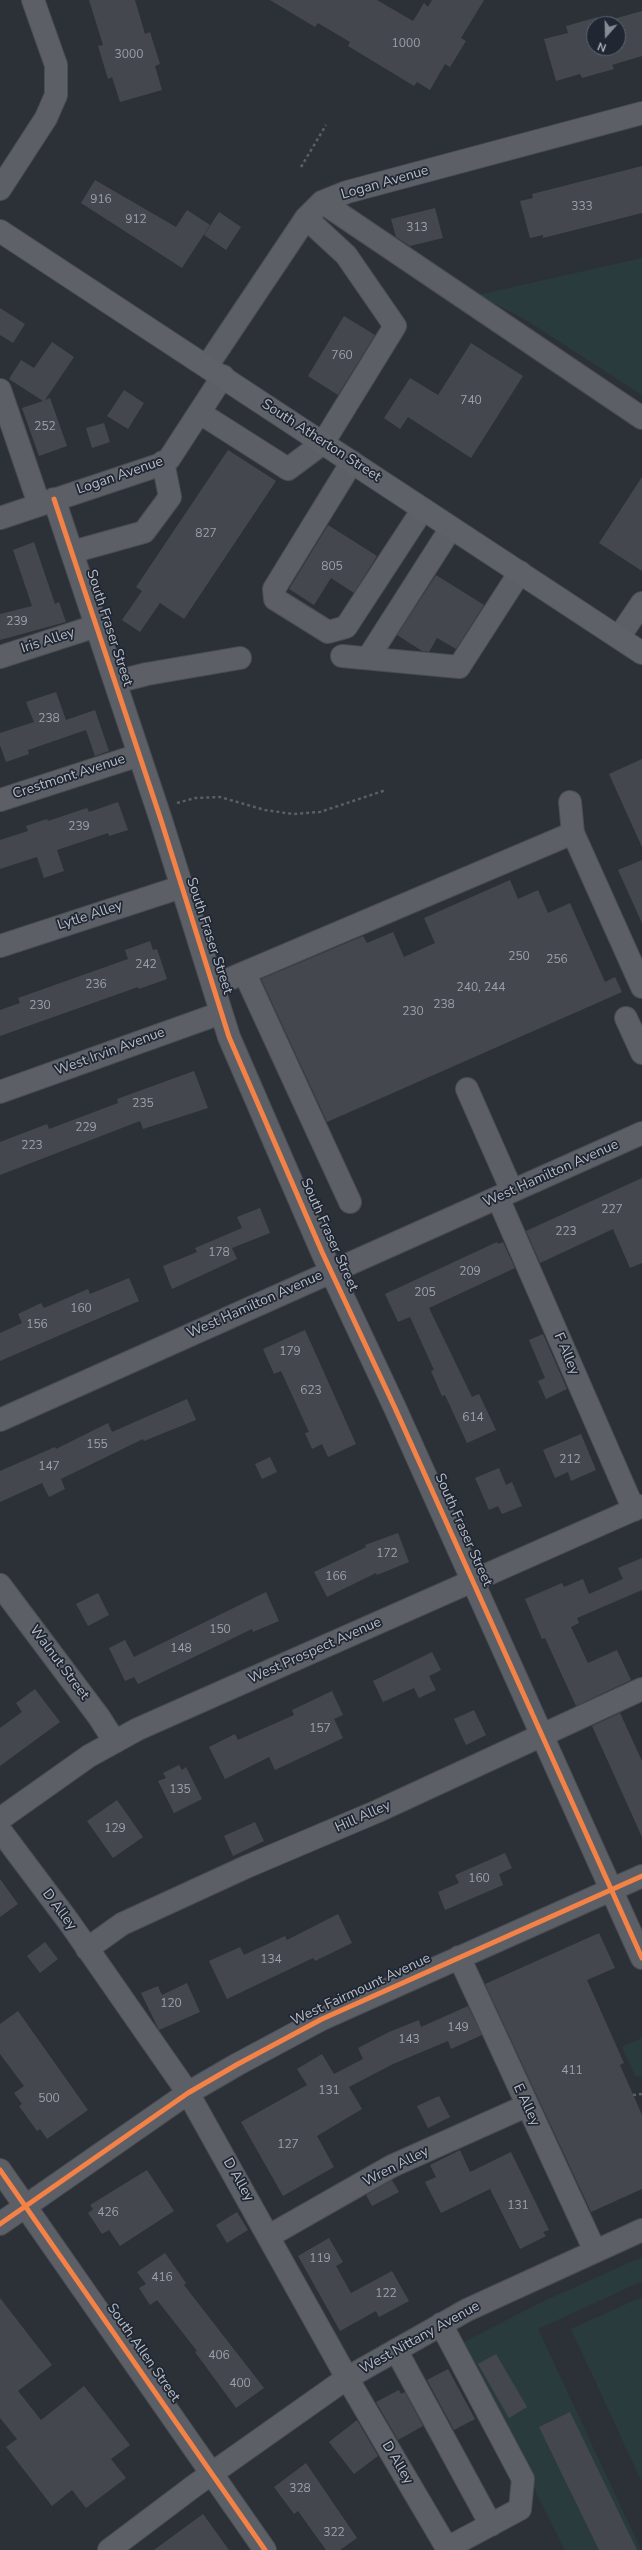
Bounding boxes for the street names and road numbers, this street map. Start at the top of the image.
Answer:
street label: Logan Avenue [339,163,431,203]
street label: South Atherton Street [258,396,384,486]
street label: Logan Avenue [75,453,165,499]
street label: South Fraser Street [82,568,136,688]
street label: Iris Alley [19,624,77,658]
street label: Crestmont Avenue [11,751,127,803]
street label: South Fraser Street [182,876,236,996]
street label: Lytle Alley [55,898,125,934]
street label: West Irvin Avenue [53,1024,167,1080]
street label: West Hamilton Avenue [481,1137,621,1211]
street label: South Fraser Street [297,1176,361,1294]
street label: West Hamilton Avenue [185,1268,325,1342]
street label: F Alley [550,1330,582,1378]
street label: South Fraser Street [431,1471,495,1589]
street label: West Prospect Avenue [246,1614,384,1688]
street label: Walnut Street [26,1623,92,1703]
street label: Hill Alley [333,1797,393,1837]
street label: D Alley [38,1886,80,1934]
street label: West Fairmount Avenue [289,1950,433,2030]
street label: E Alley [509,2081,543,2129]
street label: Wren Alley [360,2143,432,2191]
street label: D Alley [219,2155,257,2205]
street label: West Nittany Avenue [357,2298,483,2378]
street label: South Allen Street [103,2301,183,2405]
street label: D Alley [378,2439,416,2487]

